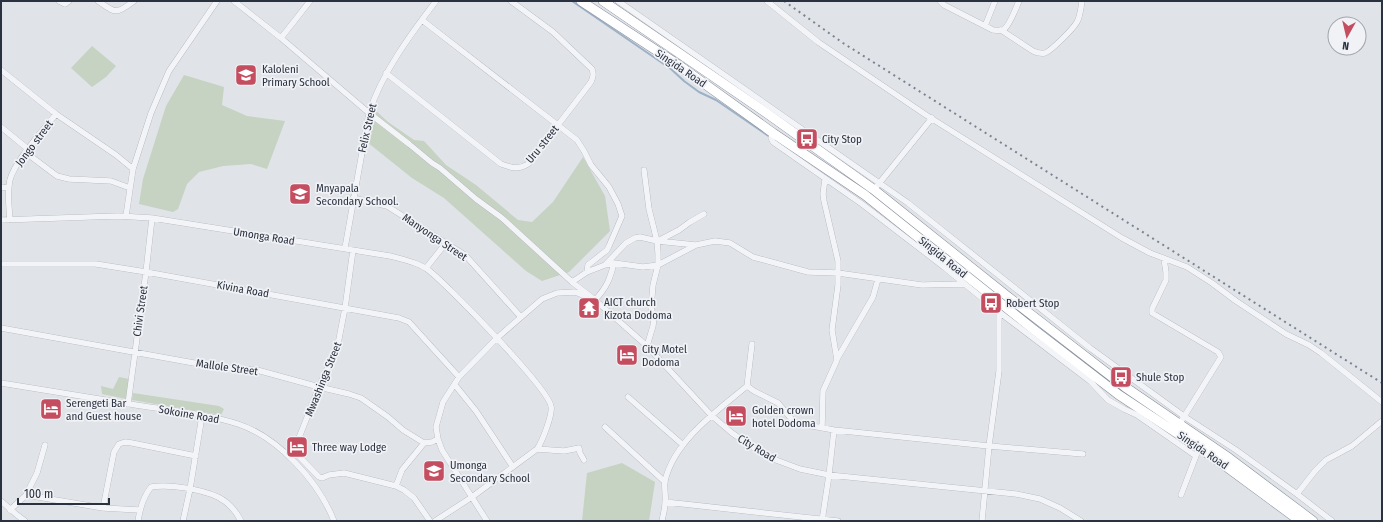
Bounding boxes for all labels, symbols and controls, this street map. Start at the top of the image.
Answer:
north arrow [1327,16,1367,56]
text: N [1342,39,1350,52]
street label: Singida Road [653,47,709,90]
school or university icon: Kaloleni Primary School [233,62,259,88]
place label: Kaloleni Primary School [262,63,330,89]
street label: Felix Street [356,102,380,154]
street label: Jongo street [13,117,56,169]
street label: Uru street [523,122,562,166]
bus stop icon: City Stop [794,126,820,152]
place label: City Stop [822,133,862,146]
school or university icon: Mnyapala Secondary School. [287,181,313,207]
place label: Mnyapala Secondary School. [316,182,398,208]
street label: Manyonga Street [400,211,470,264]
street label: Umonga Road [232,225,296,248]
street label: Singida Road [916,234,970,281]
street label: Kivina Road [216,279,270,300]
street label: Chivi Street [130,284,151,337]
bus stop icon: Robert Stop [978,290,1004,316]
temple icon: AICT church Kizota Dodoma [576,295,602,321]
place label: AICT church Kizota Dodoma [604,296,672,322]
place label: Robert Stop [1006,297,1060,310]
street label: Mwashinga Street [303,340,344,418]
hotel icon: City Motel Dodoma [614,342,640,368]
place label: City Motel Dodoma [642,343,687,369]
street label: Mallole Street [195,357,259,378]
bus stop icon: Shule Stop [1108,364,1134,390]
place label: Shule Stop [1136,371,1185,384]
hotel icon: Serengeti Bar and Guest house [38,396,64,422]
place label: Serengeti Bar and Guest house [66,397,142,423]
street label: Sokoine Road [158,403,220,426]
hotel icon: Golden crown hotel Dodoma [723,403,749,429]
place label: Golden crown hotel Dodoma [752,404,816,430]
street label: Singida Road [1175,429,1231,472]
street label: City Road [735,432,778,465]
hotel icon: Three way Lodge [284,434,310,460]
place label: Three way Lodge [312,441,386,454]
school or university icon: Umonga Secondary School [421,458,447,484]
place label: Umonga Secondary School [450,459,530,485]
scale bar [18,480,109,506]
text: 100 m [24,487,53,501]

